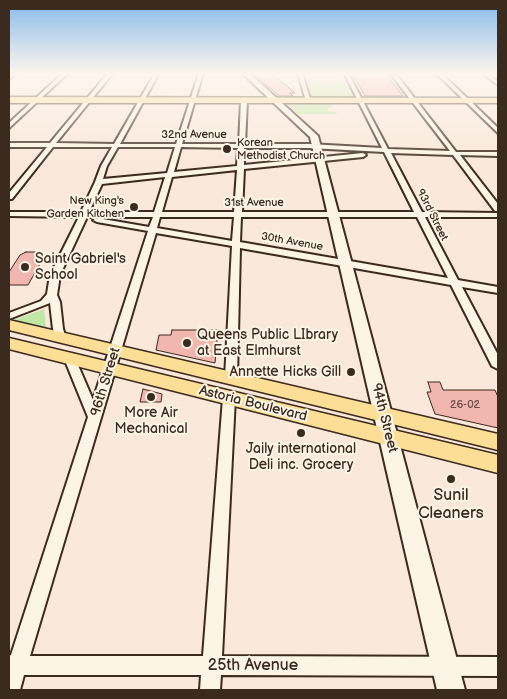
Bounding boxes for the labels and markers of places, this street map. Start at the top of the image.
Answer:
place label: Korean Methodist Church [237,136,325,162]
marker: Korean Methodist Church [221,143,233,155]
place label: New King's Garden Kitchen [46,194,124,220]
marker: New King's Garden Kitchen [128,201,140,213]
place label: Saint Gabriel's School [35,251,126,284]
marker: Saint Gabriel's School [19,261,31,273]
place label: Queens Public LIbrary at East Elmhurst [197,327,338,360]
marker: Queens Public LIbrary at East Elmhurst [181,337,193,349]
place label: Annette Hicks Gill [230,364,341,380]
marker: Annette Hicks Gill [345,366,357,378]
marker: More Air Mechanical [145,391,157,403]
place label: More Air Mechanical [114,405,188,438]
marker: Jaily international Deli inc. Grocery [295,427,307,439]
place label: Jaily international Deli inc. Grocery [246,441,356,474]
marker: Sunil Cleaners [445,473,457,485]
place label: Sunil Cleaners [418,486,484,524]

